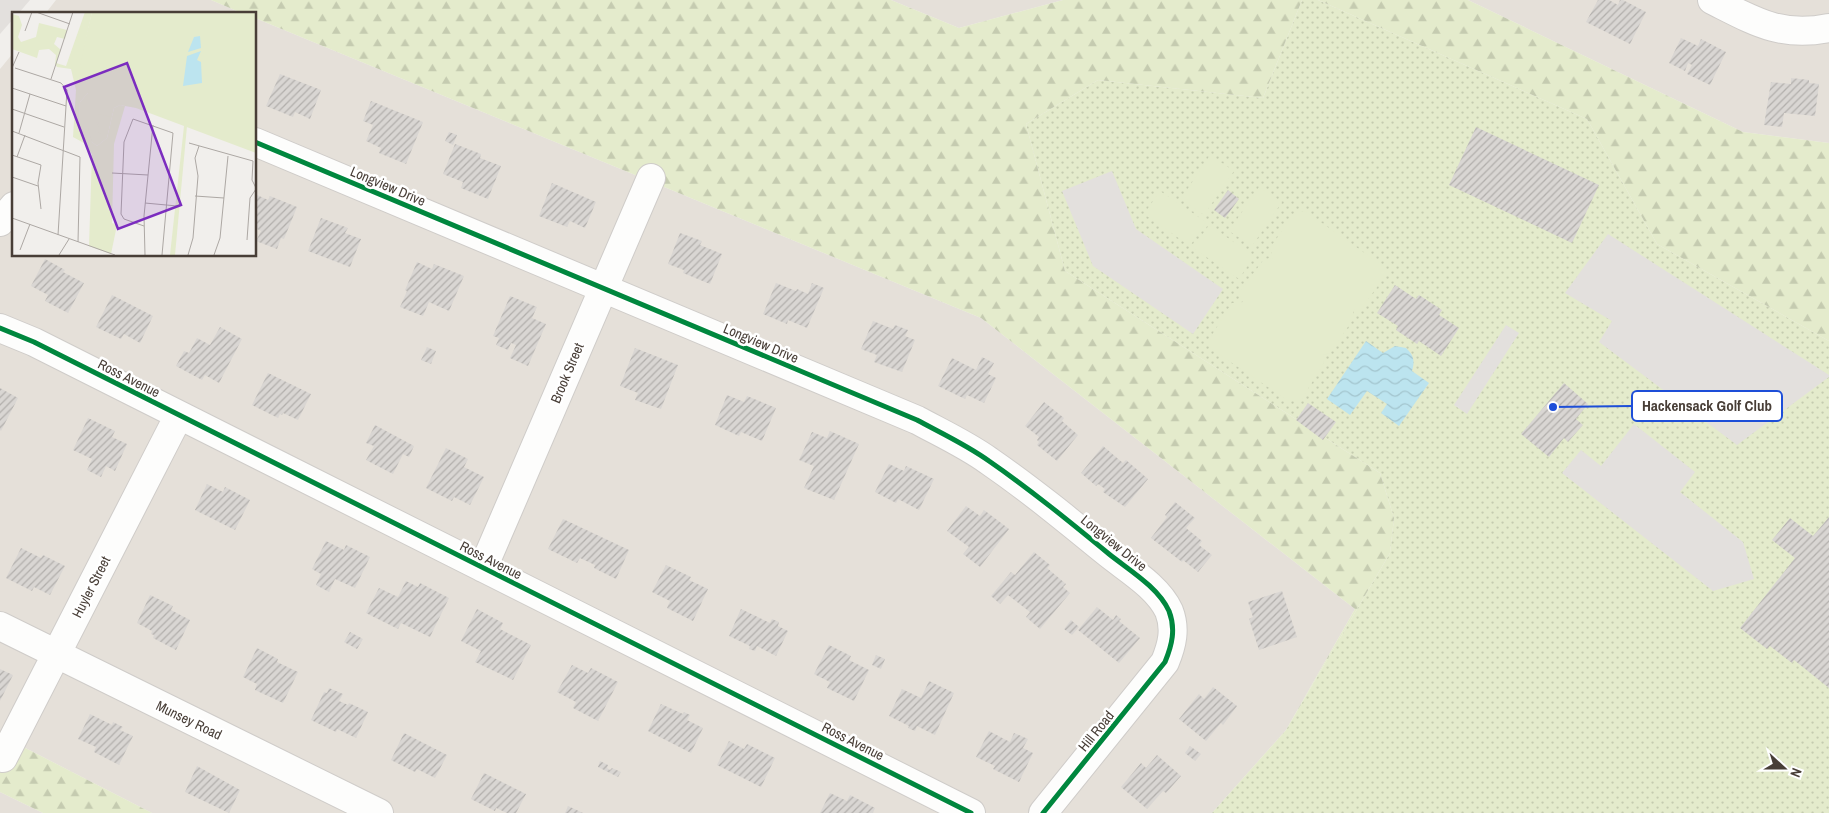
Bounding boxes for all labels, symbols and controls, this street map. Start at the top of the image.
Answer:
inset map [12,12,256,256]
street label: Longview Drive [348,162,428,210]
street label: Longview Drive [721,319,801,367]
street label: Brook Street [546,340,588,406]
street label: Ross Avenue [95,355,163,401]
callout: Hackensack Golf Club [1632,391,1782,421]
text: Hackensack Golf Club [1642,395,1772,416]
street label: Longview Drive [1077,511,1151,575]
street label: Ross Avenue [457,537,525,583]
street label: Huyler Street [68,553,114,621]
street label: Munsey Road [153,696,225,744]
street label: Hill Road [1074,707,1118,755]
street label: Ross Avenue [819,718,887,764]
north arrow [1759,743,1809,793]
text: N [1786,766,1806,780]

